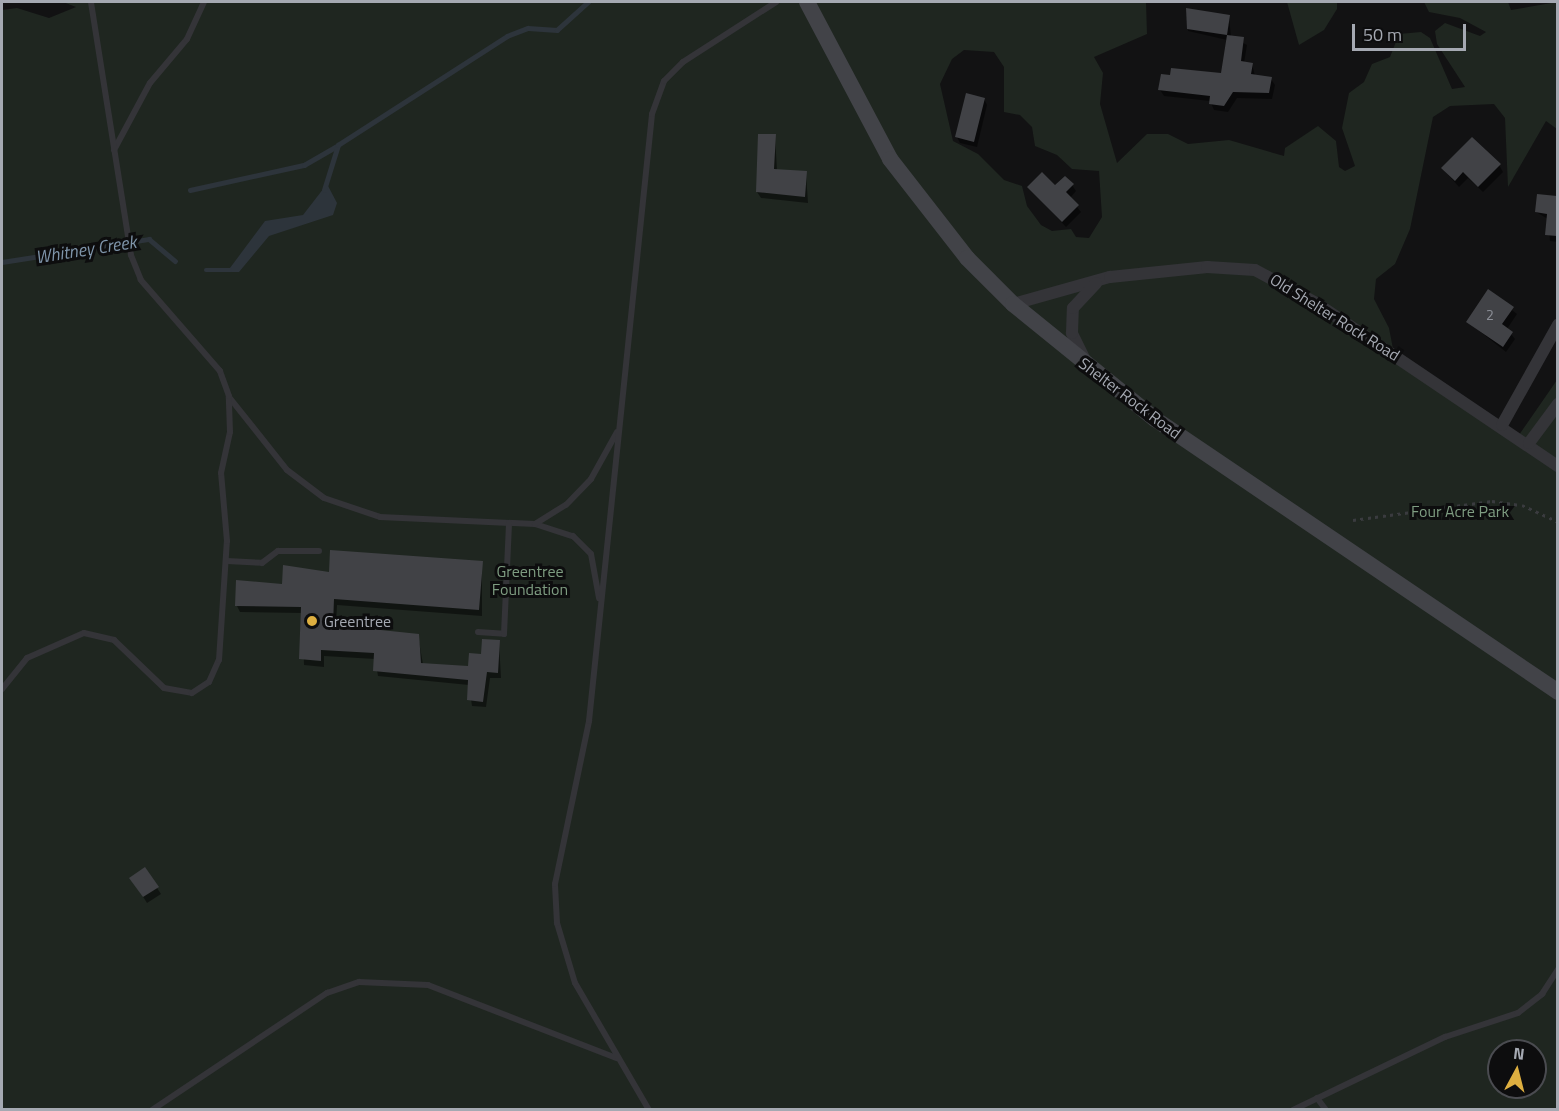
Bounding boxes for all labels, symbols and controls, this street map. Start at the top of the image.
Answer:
scale bar [1355,12,1469,50]
text: 50 m [1363,21,1402,48]
water label: Whitney Creek [34,231,138,269]
street label: Old Shelter Rock Road [1267,269,1403,365]
house number: 2 [1486,307,1494,323]
street label: Shelter Rock Road [1075,353,1185,443]
park label: Four Acre Park [1411,501,1509,521]
park label: Greentree Foundation [492,561,568,599]
place label: Greentree [324,611,391,631]
marker: Greentree [305,614,319,628]
north arrow [1487,1039,1547,1099]
text: N [1512,1041,1526,1066]

